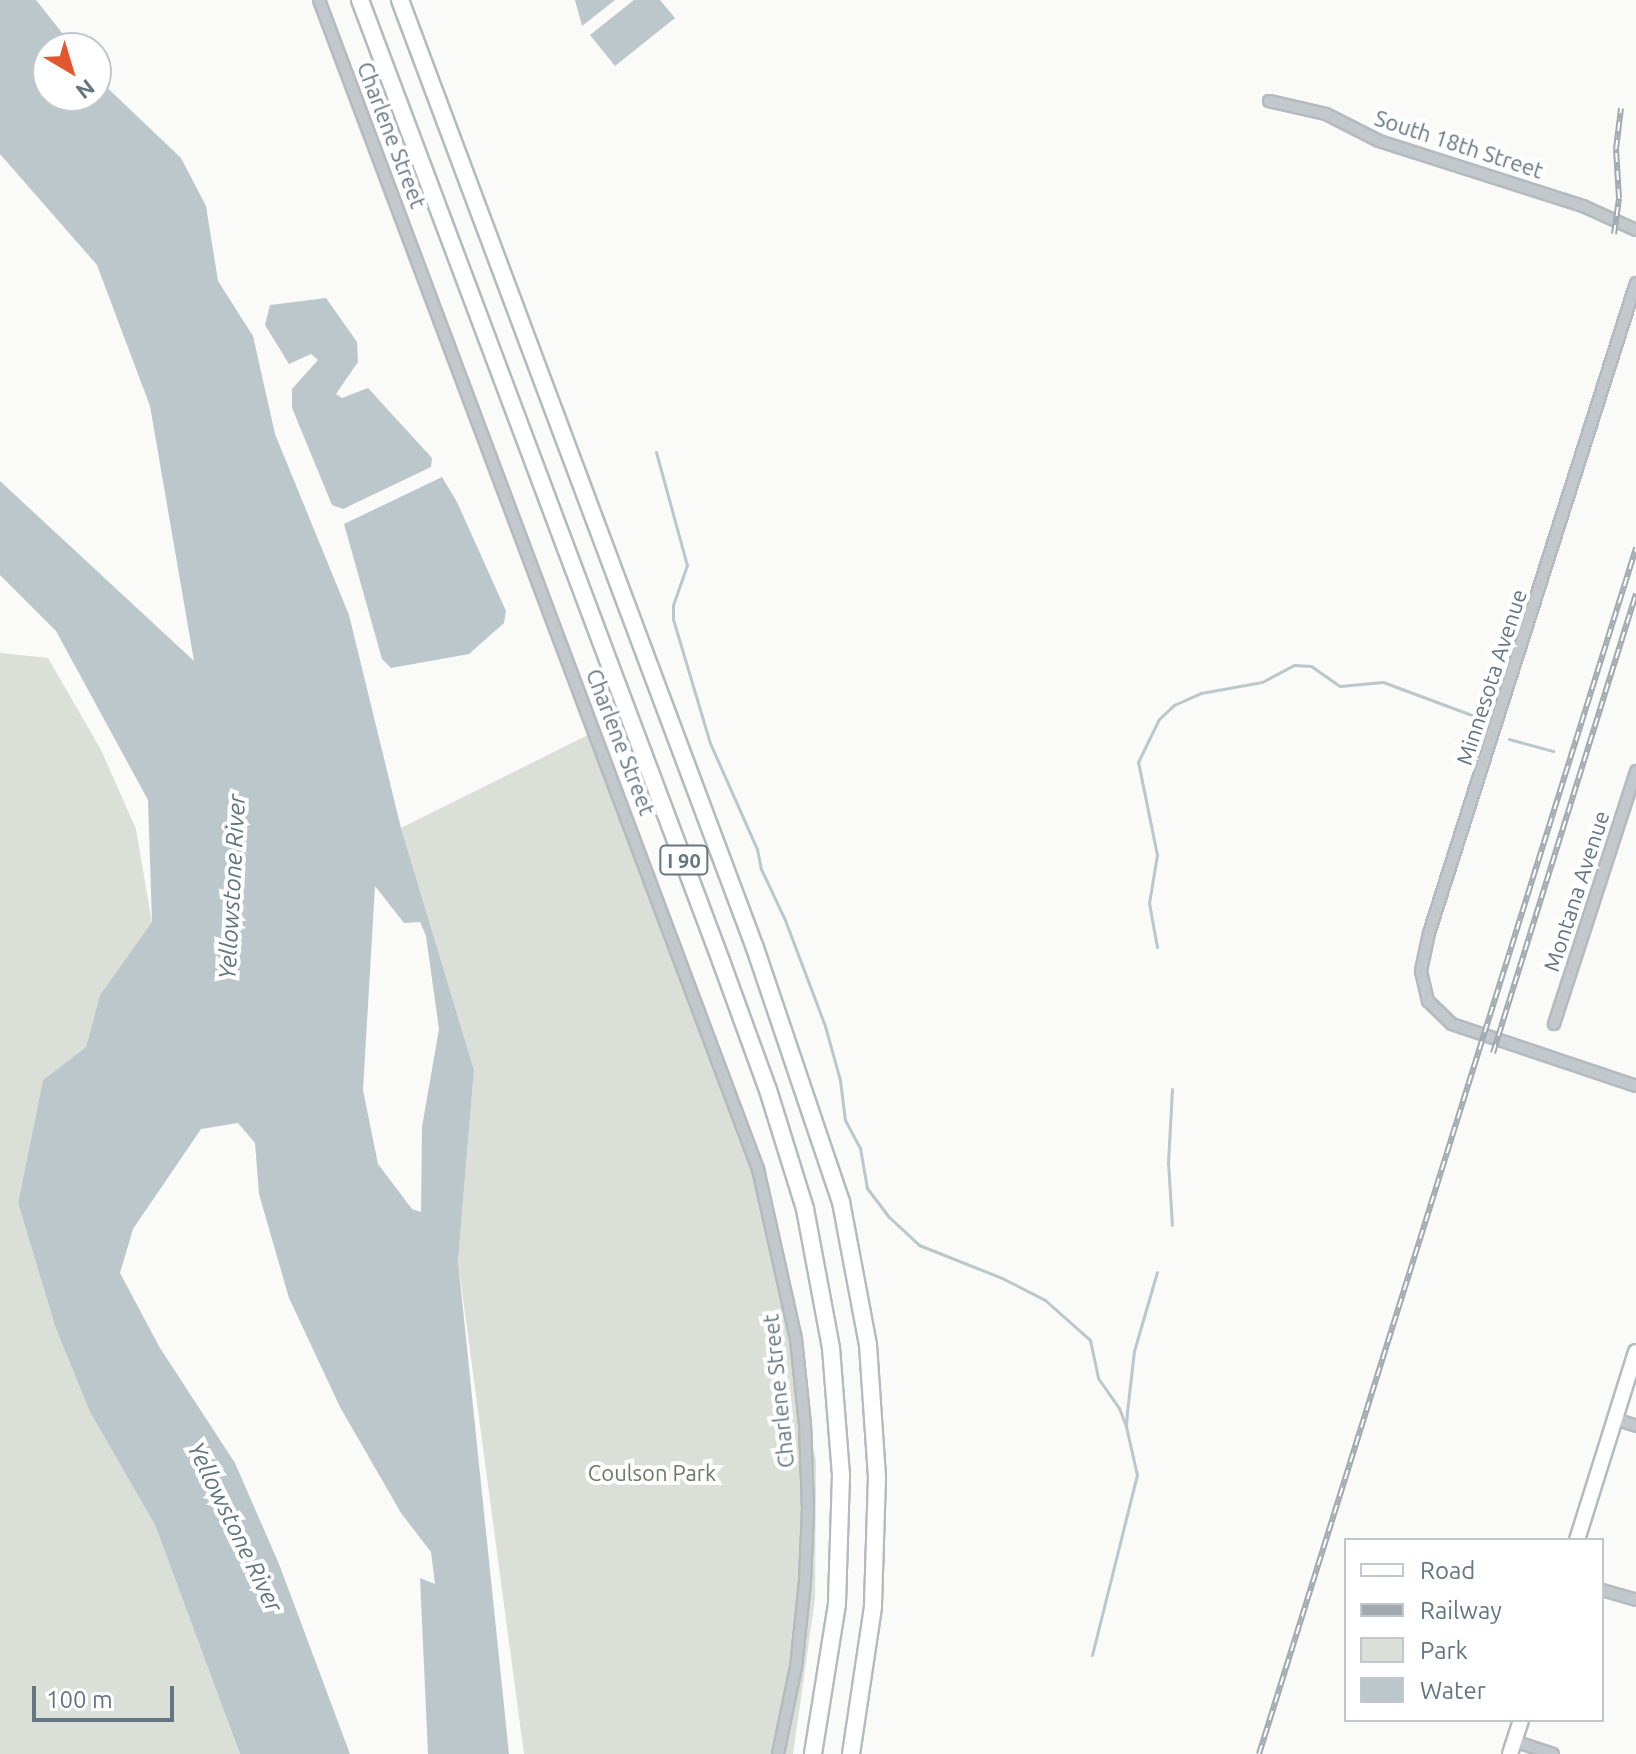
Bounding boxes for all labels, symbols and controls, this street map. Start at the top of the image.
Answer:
north arrow [32,32,112,112]
street label: Charlene Street [352,58,432,212]
text: N [72,75,100,105]
street label: South 18th Street [1371,104,1547,184]
street label: Minnesota Avenue [1450,586,1532,768]
street label: Charlene Street [581,665,661,819]
water label: Yellowstone River [213,793,251,981]
street label: Montana Avenue [1538,807,1614,975]
road number: I 90 [658,844,710,876]
street label: Charlene Street [757,1313,799,1469]
water label: Yellowstone River [181,1437,289,1617]
park label: Coulson Park [588,1460,716,1486]
legend [1344,1538,1604,1722]
text: Road [1420,1557,1475,1584]
text: Railway [1420,1597,1502,1624]
text: Park [1420,1637,1468,1664]
scale bar [36,1670,178,1720]
text: Water [1420,1677,1486,1704]
text: 100 m [46,1686,113,1713]

